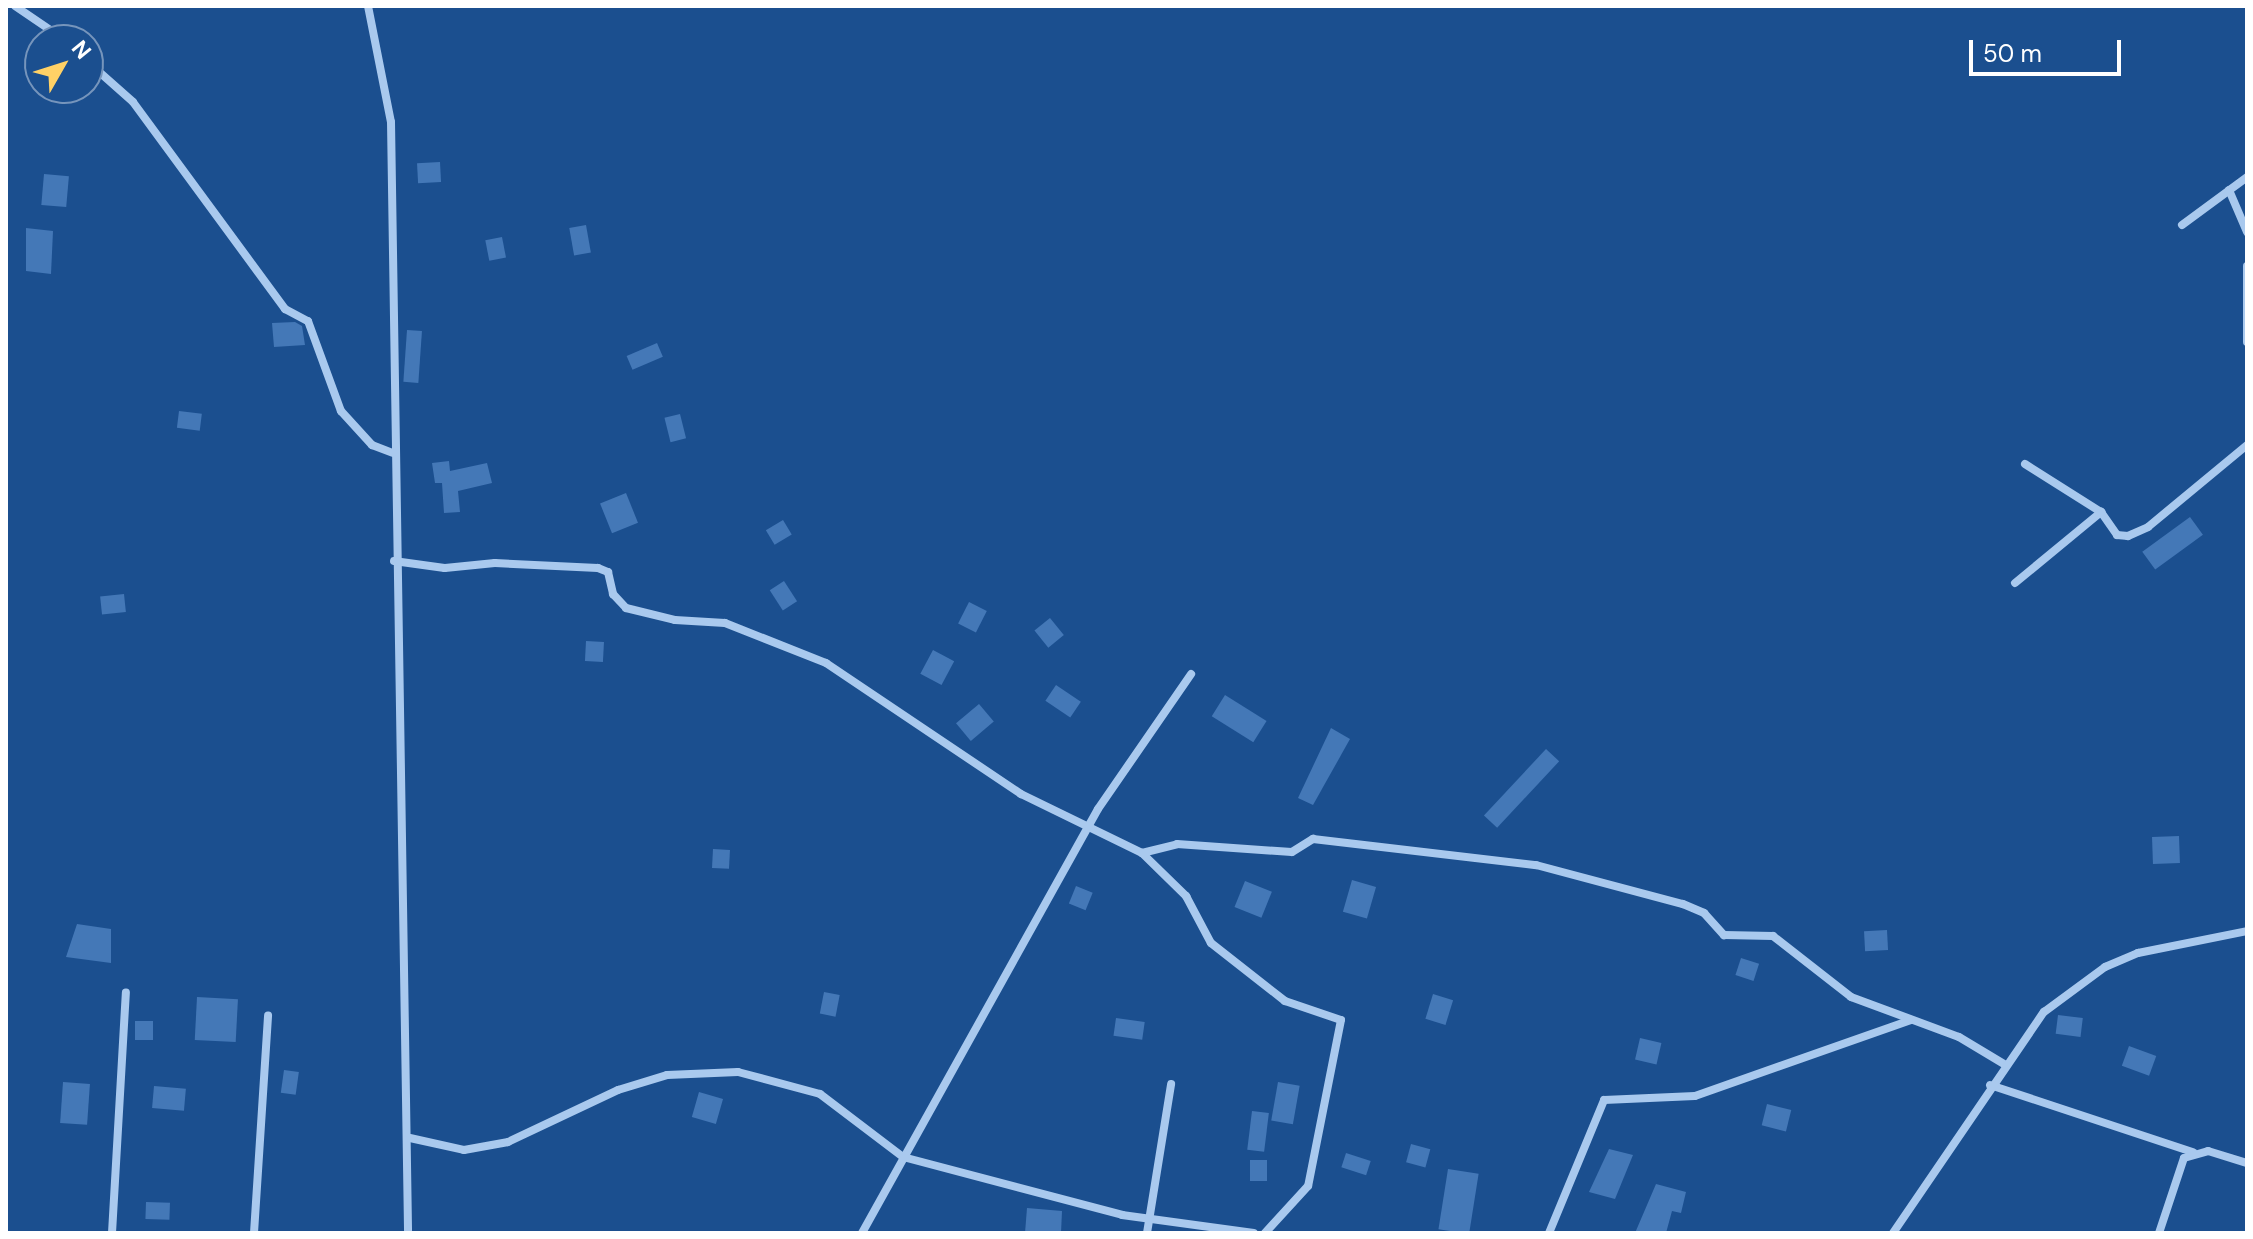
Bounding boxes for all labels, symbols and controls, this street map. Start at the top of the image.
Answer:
north arrow [24,24,104,104]
scale bar [1973,24,2125,74]
text: N [65,34,98,65]
text: 50 m [1983,38,2042,69]

